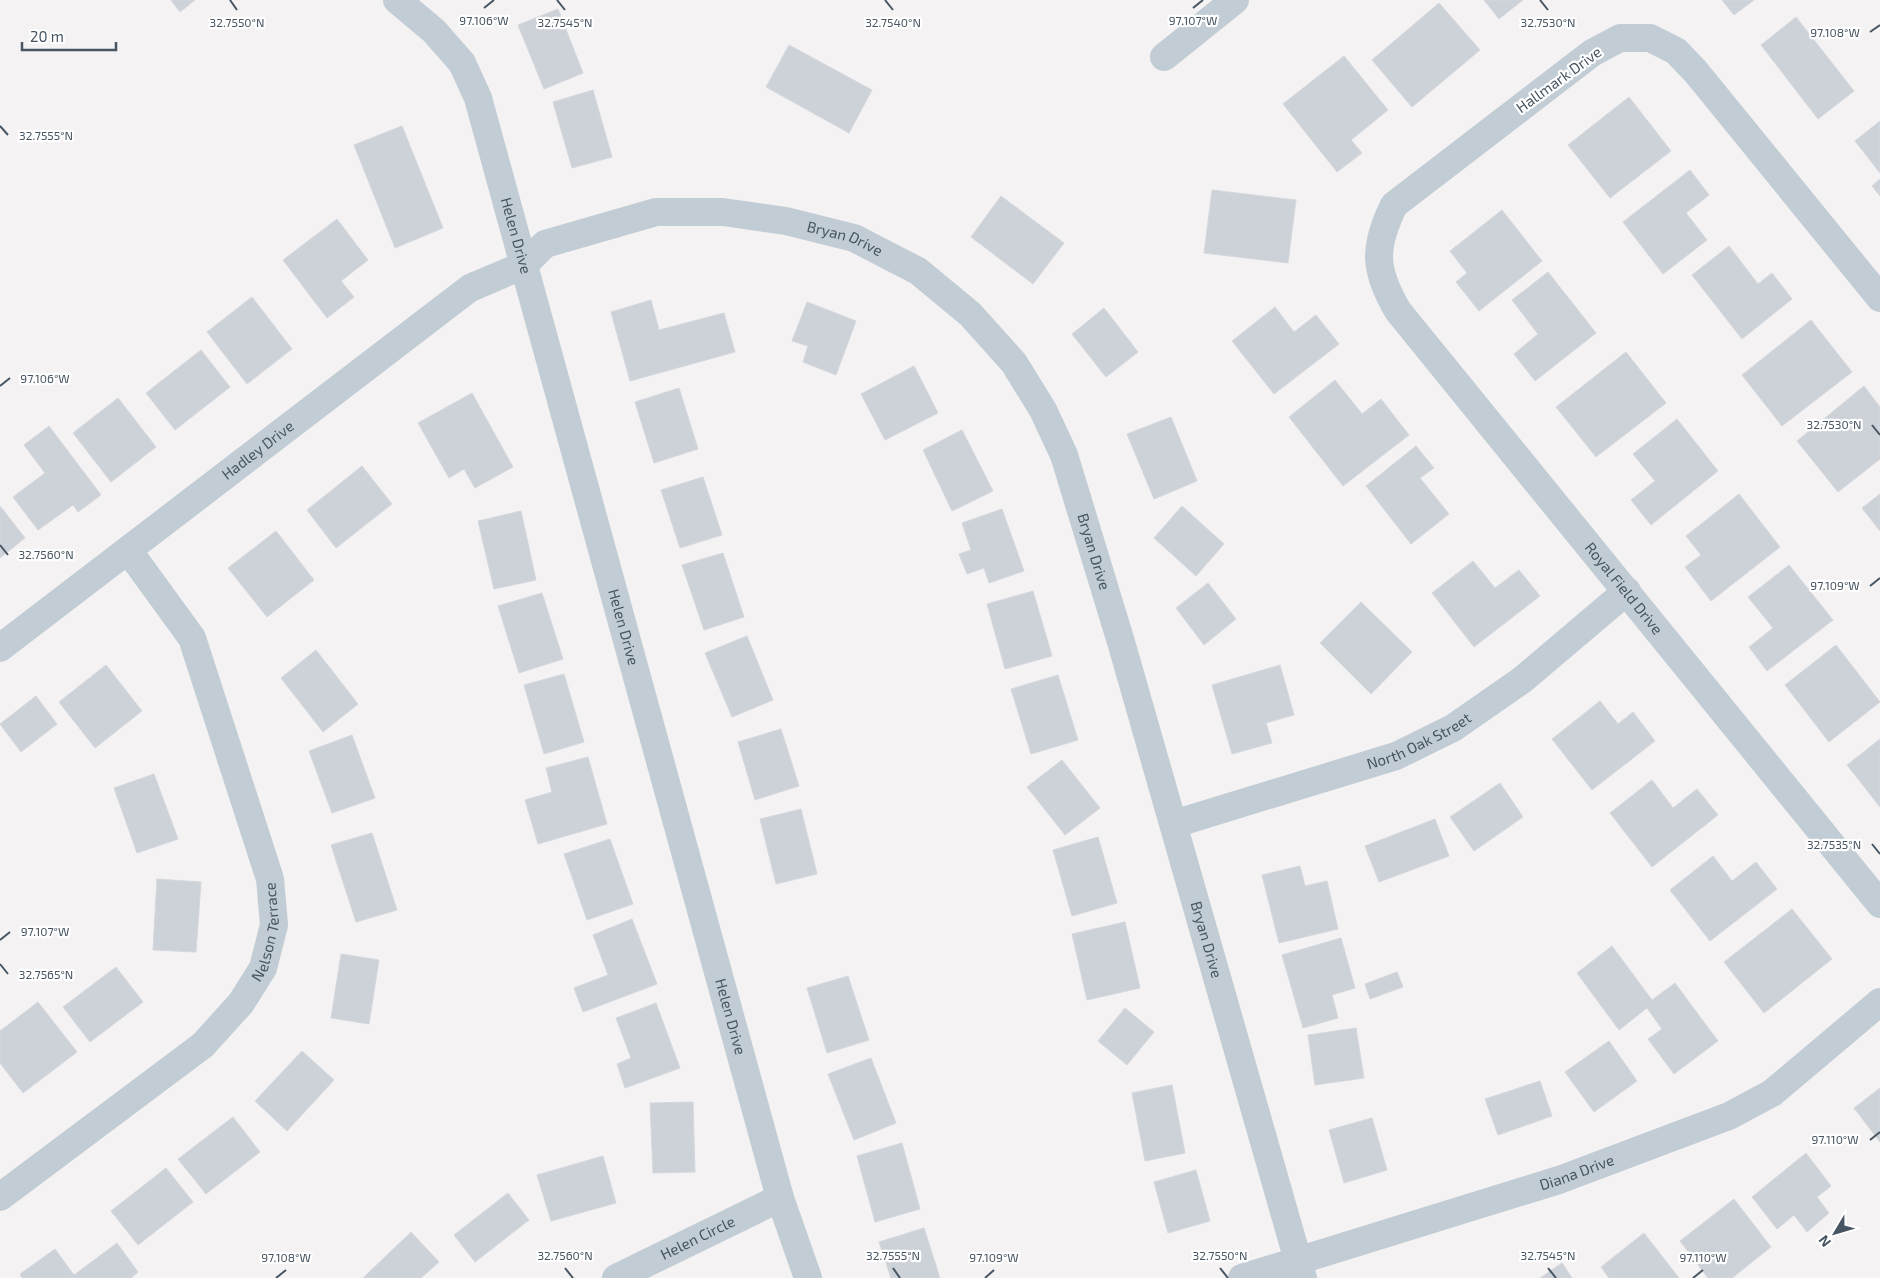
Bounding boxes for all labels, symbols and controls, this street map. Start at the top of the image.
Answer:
text: 97.106°W [459,13,509,27]
text: 97.107°W [1169,13,1217,27]
text: 32.7550°N [210,15,264,29]
text: 32.7545°N [538,15,592,29]
text: 32.7540°N [865,15,921,29]
text: 32.7530°N [1520,15,1576,29]
scale bar [22,20,116,52]
text: 97.108°W [1810,25,1860,39]
text: 20 m [30,27,64,45]
street label: Hallmark Drive [1512,42,1605,116]
text: 32.7555°N [19,128,73,142]
street label: Helen Drive [498,195,536,276]
street label: Bryan Drive [805,217,886,259]
text: 97.106°W [20,371,70,385]
street label: Hadley Drive [218,416,297,483]
text: 32.7530°N [1806,417,1862,431]
street label: Bryan Drive [1074,511,1115,592]
street label: Royal Field Drive [1582,538,1667,638]
text: 32.7560°N [18,547,74,561]
text: 97.109°W [1810,578,1860,592]
street label: Helen Drive [605,587,643,667]
street label: North Oak Street [1364,708,1474,772]
text: 32.7535°N [1807,837,1861,851]
street label: Nelson Terrace [247,882,282,984]
street label: Bryan Drive [1188,899,1227,980]
text: 97.107°W [21,924,69,938]
text: 32.7565°N [19,967,73,981]
street label: Helen Drive [712,976,750,1057]
text: 97.110°W [1811,1132,1859,1146]
street label: Diana Drive [1537,1150,1616,1193]
north arrow [1810,1208,1860,1258]
street label: Helen Circle [657,1211,738,1263]
text: N [1815,1232,1834,1251]
text: 32.7560°N [537,1248,593,1262]
text: 32.7555°N [866,1248,920,1262]
text: 32.7550°N [1193,1248,1247,1262]
text: 32.7545°N [1521,1248,1575,1262]
text: 97.108°W [261,1250,311,1264]
text: 97.109°W [969,1250,1019,1264]
text: 97.110°W [1679,1250,1727,1264]

